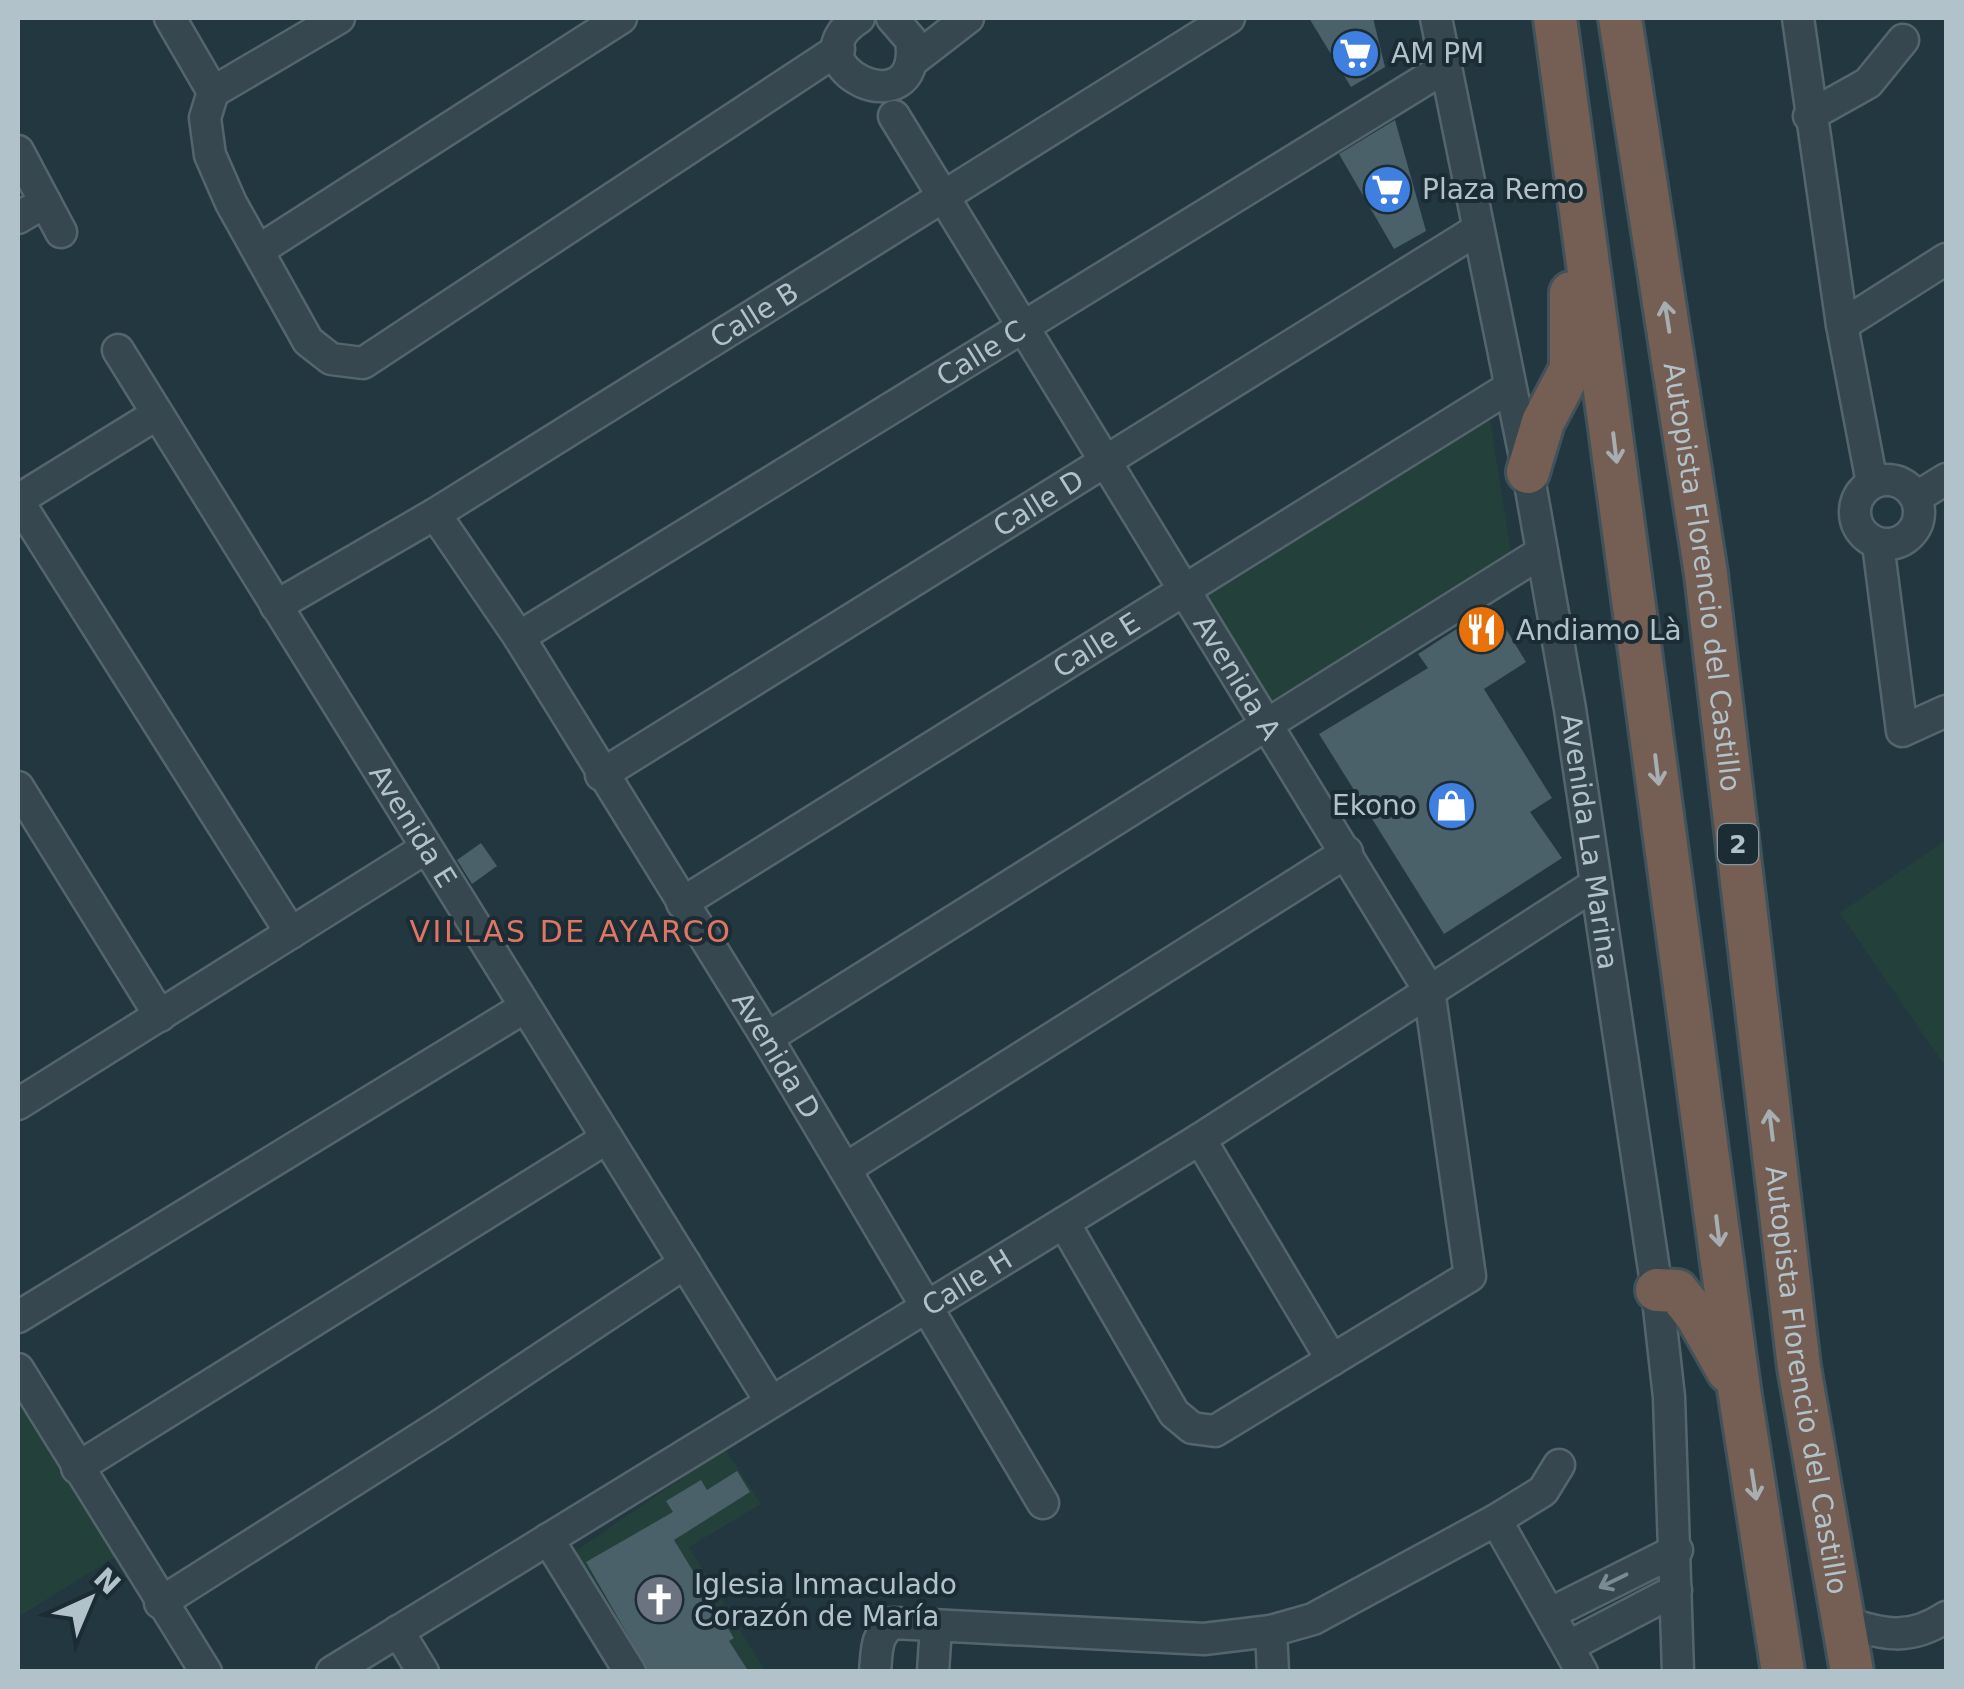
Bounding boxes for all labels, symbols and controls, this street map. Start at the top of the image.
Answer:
supermarket icon: AM PM [1330,27,1382,79]
place label: AM PM [1391,37,1484,70]
supermarket icon: Plaza Remo [1361,163,1413,215]
place label: Plaza Remo [1422,173,1584,206]
street label: Calle B [704,275,805,355]
one-way arrow [1657,301,1675,334]
street label: Calle C [931,314,1031,393]
street label: Autopista Florencio del Castillo [1656,360,1747,793]
one-way arrow [1606,431,1624,464]
street label: Calle D [987,463,1090,544]
restaurant icon: Andiamo Là [1455,604,1507,656]
street label: Calle E [1047,606,1146,685]
street label: Avenida A [1187,609,1288,746]
place label: Andiamo Là [1516,614,1682,647]
street label: Avenida La Marina [1554,712,1625,972]
one-way arrow [1648,753,1667,786]
street label: Avenida E [362,759,463,894]
shop icon: Ekono [1426,779,1478,831]
place label: Ekono [1332,789,1417,822]
road number: 2 [1718,824,1758,864]
district label: VILLAS DE AYARCO [410,914,732,949]
street label: Avenida D [725,986,827,1125]
one-way arrow [1761,1110,1780,1142]
street label: Autopista Florencio del Castillo [1759,1164,1854,1597]
one-way arrow [1709,1214,1728,1247]
street label: Calle H [916,1242,1018,1323]
one-way arrow [1745,1469,1763,1501]
north arrow [40,1549,140,1649]
text: N [87,1561,127,1601]
place label: Iglesia Inmaculado Corazón de María [694,1568,957,1633]
one-way arrow [1599,1572,1629,1591]
church icon: Iglesia Inmaculado Corazón de María [633,1574,685,1626]

